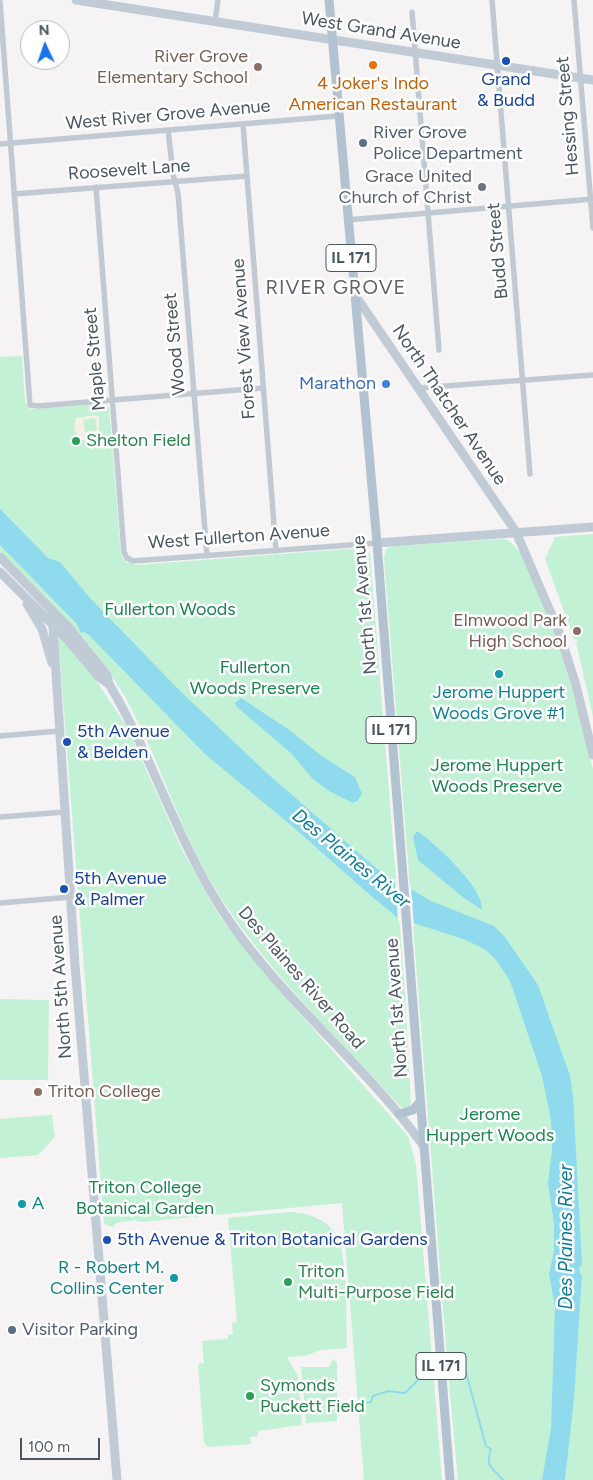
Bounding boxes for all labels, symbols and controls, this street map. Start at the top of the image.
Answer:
street label: West Grand Avenue [300,8,462,54]
north arrow [20,20,70,70]
text: N [38,22,50,39]
place label: River Grove Elementary School [97,46,248,88]
marker: Grand & Budd [500,55,512,67]
street label: Hessing Street [552,55,584,177]
marker: 4 Joker's Indo American Restaurant [367,59,379,71]
marker: River Grove Elementary School [252,61,264,73]
place label: Grand & Budd [477,69,535,112]
place label: 4 Joker's Indo American Restaurant [289,73,457,116]
street label: West River Grove Avenue [65,95,271,135]
place label: River Grove Police Department [373,122,523,164]
marker: River Grove Police Department [357,137,369,149]
street label: Roosevelt Lane [67,155,191,185]
place label: Grace United Church of Christ [339,166,472,208]
marker: Grace United Church of Christ [476,181,488,193]
street label: Budd Street [483,202,513,300]
road number: IL 171 [326,244,376,272]
street label: Forest View Avenue [228,258,260,420]
district label: RIVER GROVE [264,276,408,300]
street label: Wood Street [160,292,190,396]
street label: Maple Street [80,306,110,412]
street label: North Thatcher Avenue [387,321,511,489]
place label: Marathon [299,373,376,395]
marker: Marathon [380,378,392,390]
place label: Shelton Field [86,430,191,452]
marker: Shelton Field [70,435,82,447]
street label: West Fullerton Avenue [147,520,331,554]
street label: North 1st Avenue [348,534,382,676]
park label: Fullerton Woods [104,599,236,621]
place label: Elmwood Park High School [453,610,567,652]
marker: Elmwood Park High School [571,625,583,637]
park label: Fullerton Woods Preserve [190,657,320,700]
marker: Jerome Huppert Woods Grove #1 [493,668,505,680]
place label: Jerome Huppert Woods Grove #1 [433,682,565,724]
road number: IL 171 [366,716,416,744]
place label: 5th Avenue & Belden [77,721,170,764]
marker: 5th Avenue & Belden [61,736,73,748]
park label: Jerome Huppert Woods Preserve [431,755,563,798]
water label: Des Plaines River [287,804,415,914]
place label: 5th Avenue & Palmer [74,868,167,911]
marker: 5th Avenue & Palmer [58,883,70,895]
street label: Des Plaines River Road [233,902,369,1054]
street label: North 5th Avenue [45,914,77,1060]
street label: North 1st Avenue [381,938,413,1078]
place label: Triton College [48,1081,161,1103]
marker: Triton College [32,1086,44,1098]
park label: Jerome Huppert Woods [426,1104,554,1146]
water label: Des Plaines River [555,1164,577,1310]
park label: Triton College Botanical Garden [76,1177,214,1220]
place label: A [32,1193,44,1215]
marker: A [16,1198,28,1210]
place label: 5th Avenue & Triton Botanical Gardens [117,1229,428,1251]
marker: 5th Avenue & Triton Botanical Gardens [101,1234,113,1246]
place label: R - Robert M. Collins Center [50,1257,164,1300]
place label: Triton Multi-Purpose Field [298,1261,454,1304]
marker: R - Robert M. Collins Center [168,1272,180,1284]
marker: Triton Multi-Purpose Field [282,1276,294,1288]
place label: Visitor Parking [22,1319,138,1341]
marker: Visitor Parking [6,1324,18,1336]
road number: IL 171 [416,1352,466,1380]
place label: Symonds Puckett Field [260,1375,365,1418]
marker: Symonds Puckett Field [244,1390,256,1402]
scale bar [22,1428,102,1460]
text: 100 m [28,1438,70,1456]

